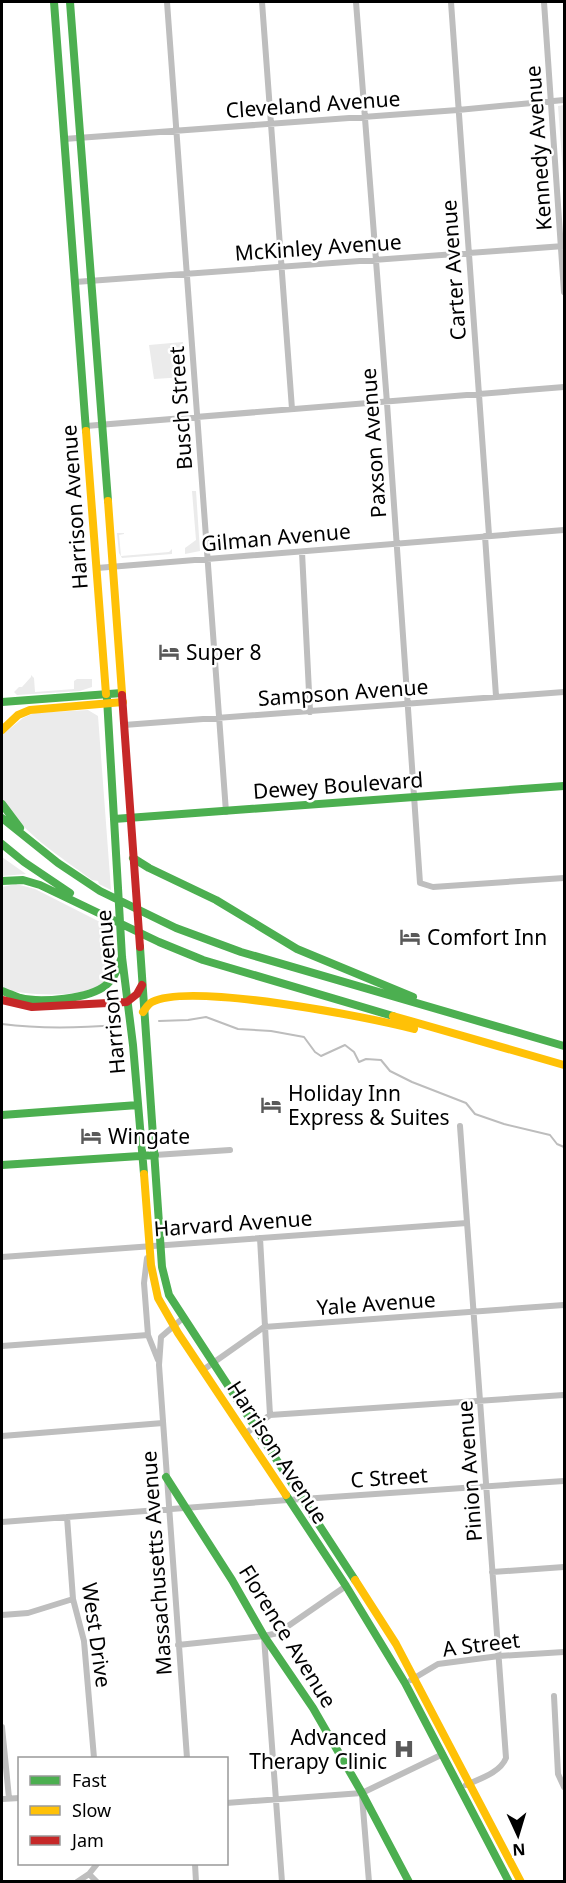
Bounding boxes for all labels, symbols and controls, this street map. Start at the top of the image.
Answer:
street label: Kennedy Avenue [518,64,558,232]
street label: Cleveland Avenue [225,84,401,124]
street label: Carter Avenue [434,199,472,341]
street label: McKinley Avenue [234,227,402,267]
street label: Busch Street [162,345,198,471]
street label: Paxson Avenue [354,367,392,519]
street label: Harrison Avenue [54,424,94,590]
street label: Gilman Avenue [200,517,352,557]
place label: Super 8 [186,638,261,666]
hotel icon: Super 8 [157,640,181,664]
street label: Sampson Avenue [257,672,429,712]
street label: Dewey Boulevard [252,765,424,805]
street label: Harrison Avenue [89,909,131,1075]
place label: Comfort Inn [427,923,547,951]
hotel icon: Comfort Inn [398,925,422,949]
place label: Holiday Inn Express & Suites [288,1079,450,1131]
hotel icon: Holiday Inn Express & Suites [259,1093,283,1117]
place label: Wingate [108,1122,190,1150]
hotel icon: Wingate [79,1124,103,1148]
street label: Harvard Avenue [153,1203,313,1243]
street label: Yale Avenue [316,1285,436,1321]
street label: Harrison Avenue [221,1375,335,1529]
street label: Pinion Avenue [450,1399,488,1543]
street label: Massachusetts Avenue [134,1450,178,1676]
street label: C Street [349,1460,429,1494]
street label: Florence Avenue [233,1559,343,1713]
street label: West Drive [76,1581,118,1689]
street label: A Street [441,1625,522,1663]
place label: Advanced Therapy Clinic [249,1723,387,1775]
hospital icon: Advanced Therapy Clinic [392,1737,416,1761]
legend [18,1757,228,1865]
text: Fast [72,1768,107,1792]
text: Slow [72,1798,111,1822]
north arrow [488,1805,548,1865]
text: Jam [70,1828,104,1852]
text: N [512,1839,526,1861]

